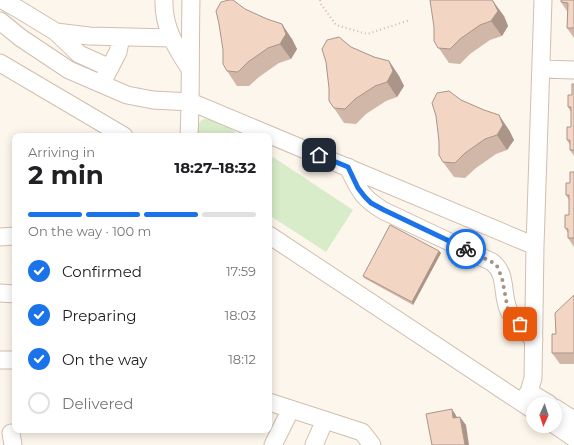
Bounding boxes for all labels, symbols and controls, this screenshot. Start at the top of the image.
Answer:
pin [302,138,336,172]
text: Arriving in [28,144,95,160]
icon: home [308,144,330,166]
text: 18:27–18:32 [174,158,256,177]
text: 2 min [28,159,104,191]
text: On the way · 100 m [28,223,151,239]
courier [446,229,486,269]
icon: bike [455,238,477,260]
icon: check [28,260,50,282]
text: Confirmed [62,262,142,281]
text: 17:59 [226,263,256,279]
icon: check [28,304,50,326]
text: Preparing [62,306,137,325]
text: 18:03 [224,307,256,323]
pin [503,307,537,341]
icon: bag [509,313,531,335]
icon: check [28,348,50,370]
text: On the way [62,350,147,369]
text: 18:12 [228,351,256,367]
text: Delivered [62,394,134,413]
north arrow [526,397,562,433]
map controls [526,397,562,433]

